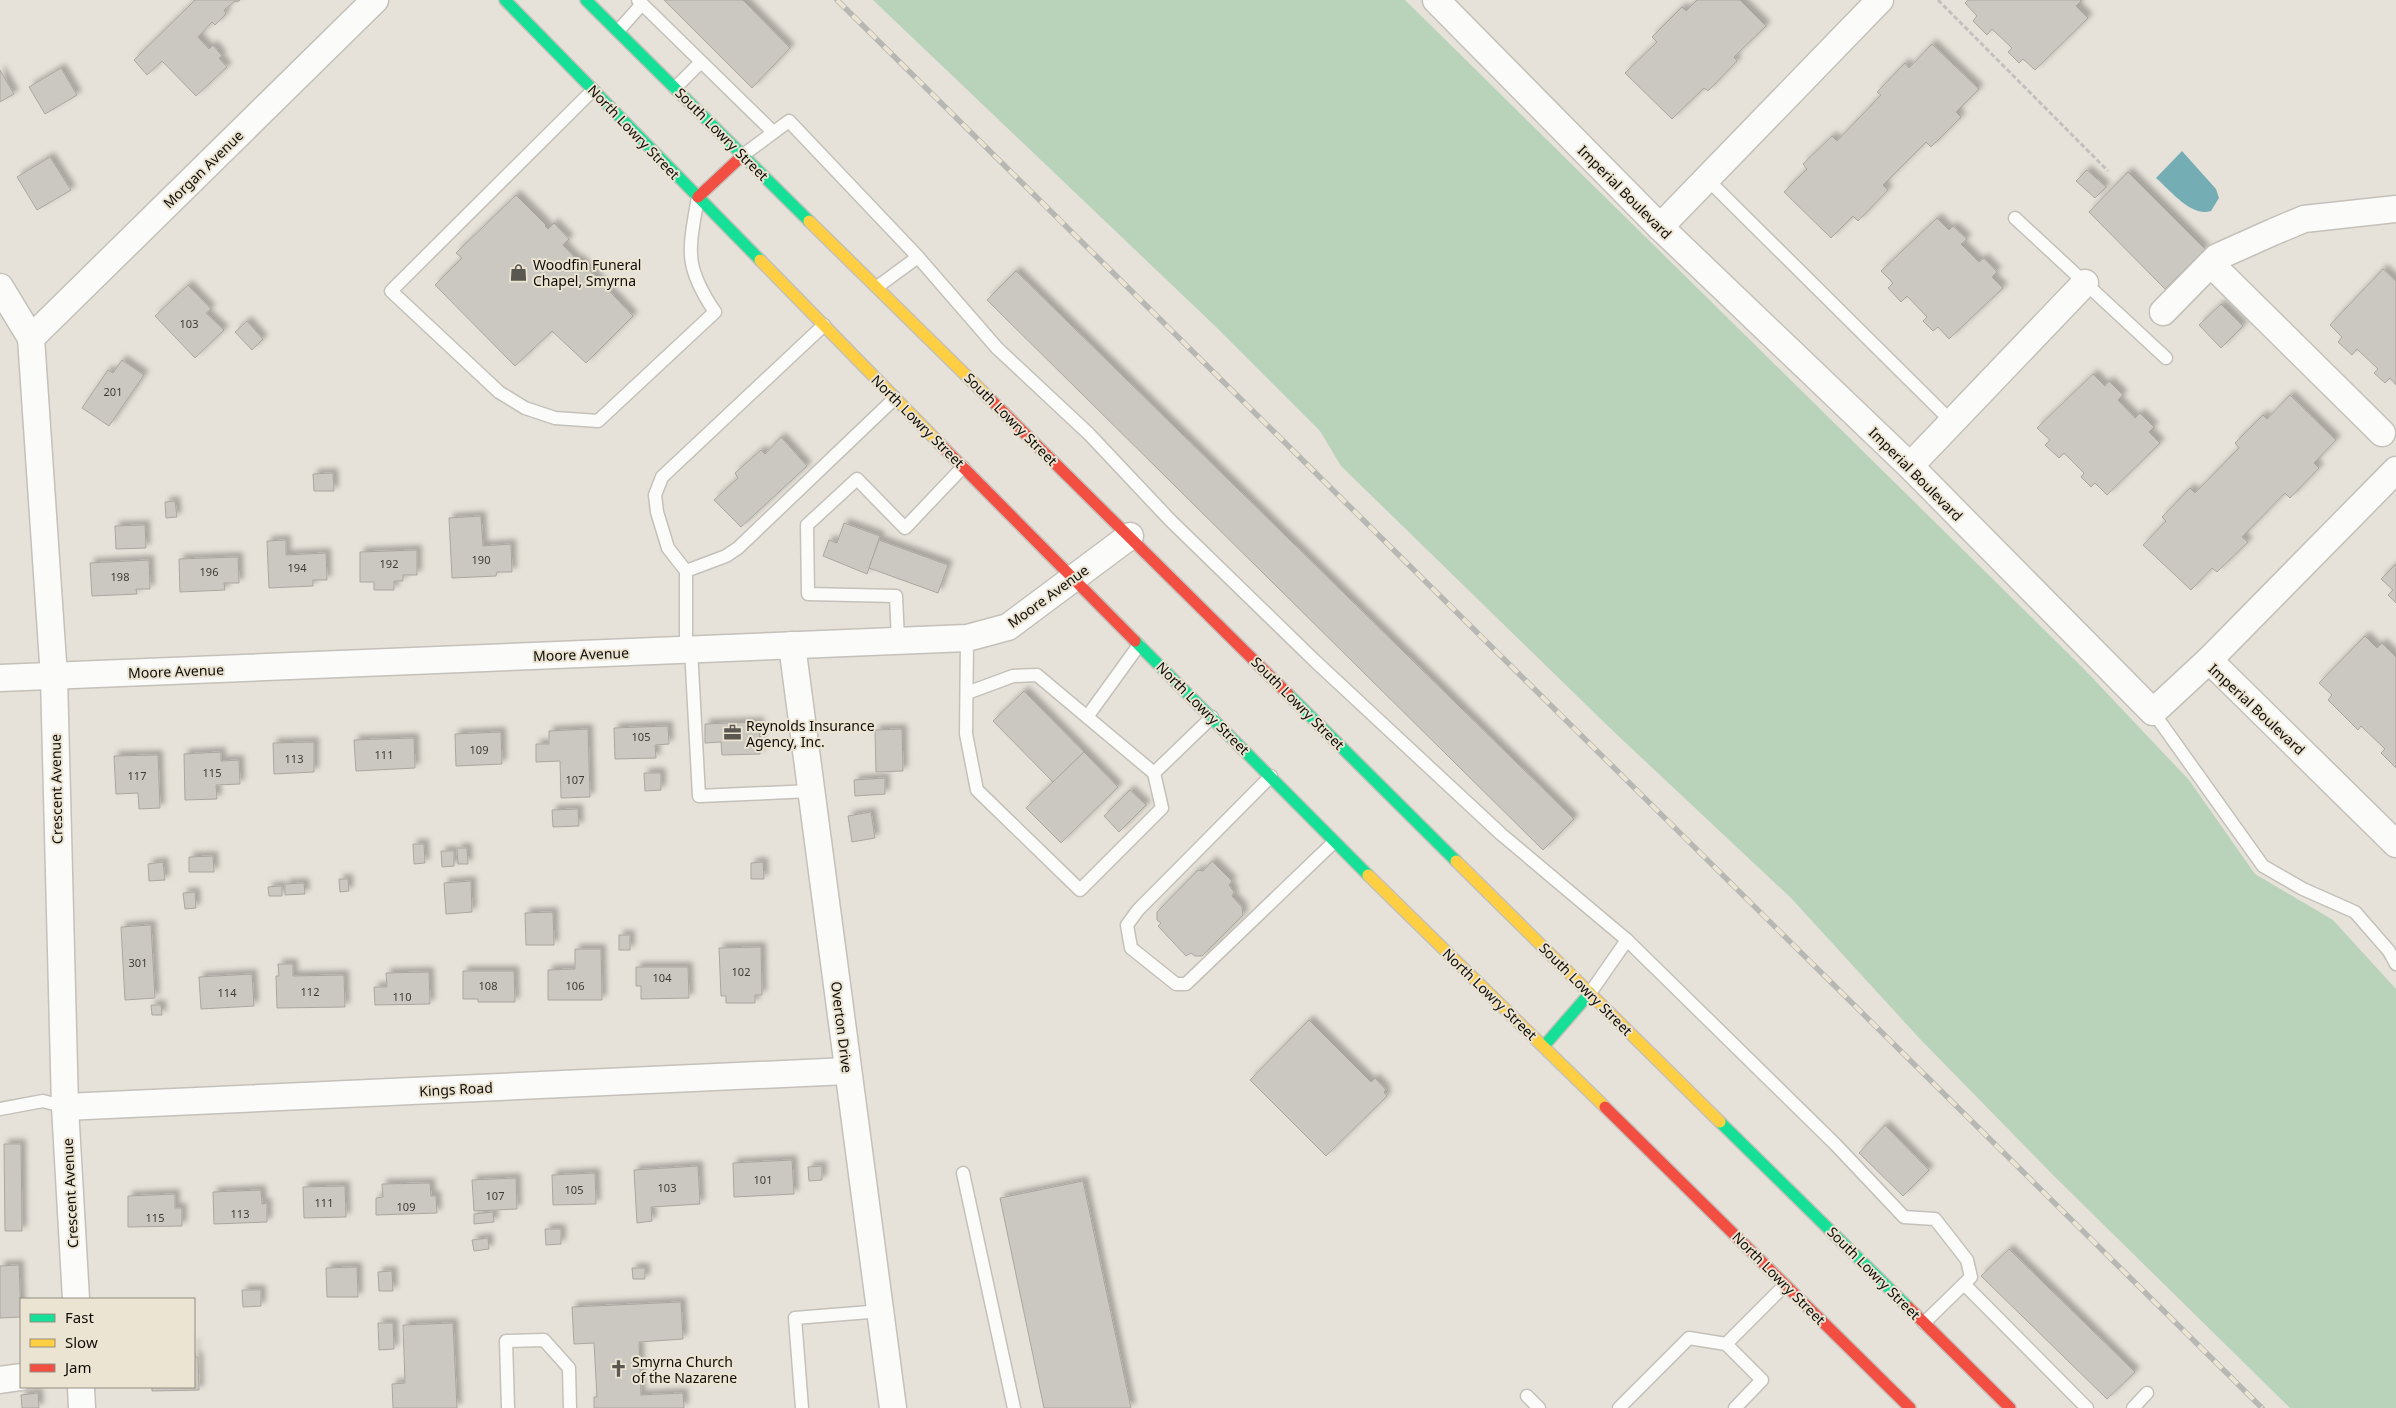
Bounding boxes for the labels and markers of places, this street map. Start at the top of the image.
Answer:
place label: Woodfin Funeral Chapel, Smyrna [533,255,641,290]
shop icon: Woodfin Funeral Chapel, Smyrna [509,262,529,282]
place label: Reynolds Insurance Agency, Inc. [746,716,875,751]
office icon: Reynolds Insurance Agency, Inc. [722,723,742,743]
place label: Smyrna Church of the Nazarene [632,1352,737,1387]
church icon: Smyrna Church of the Nazarene [608,1359,628,1379]

